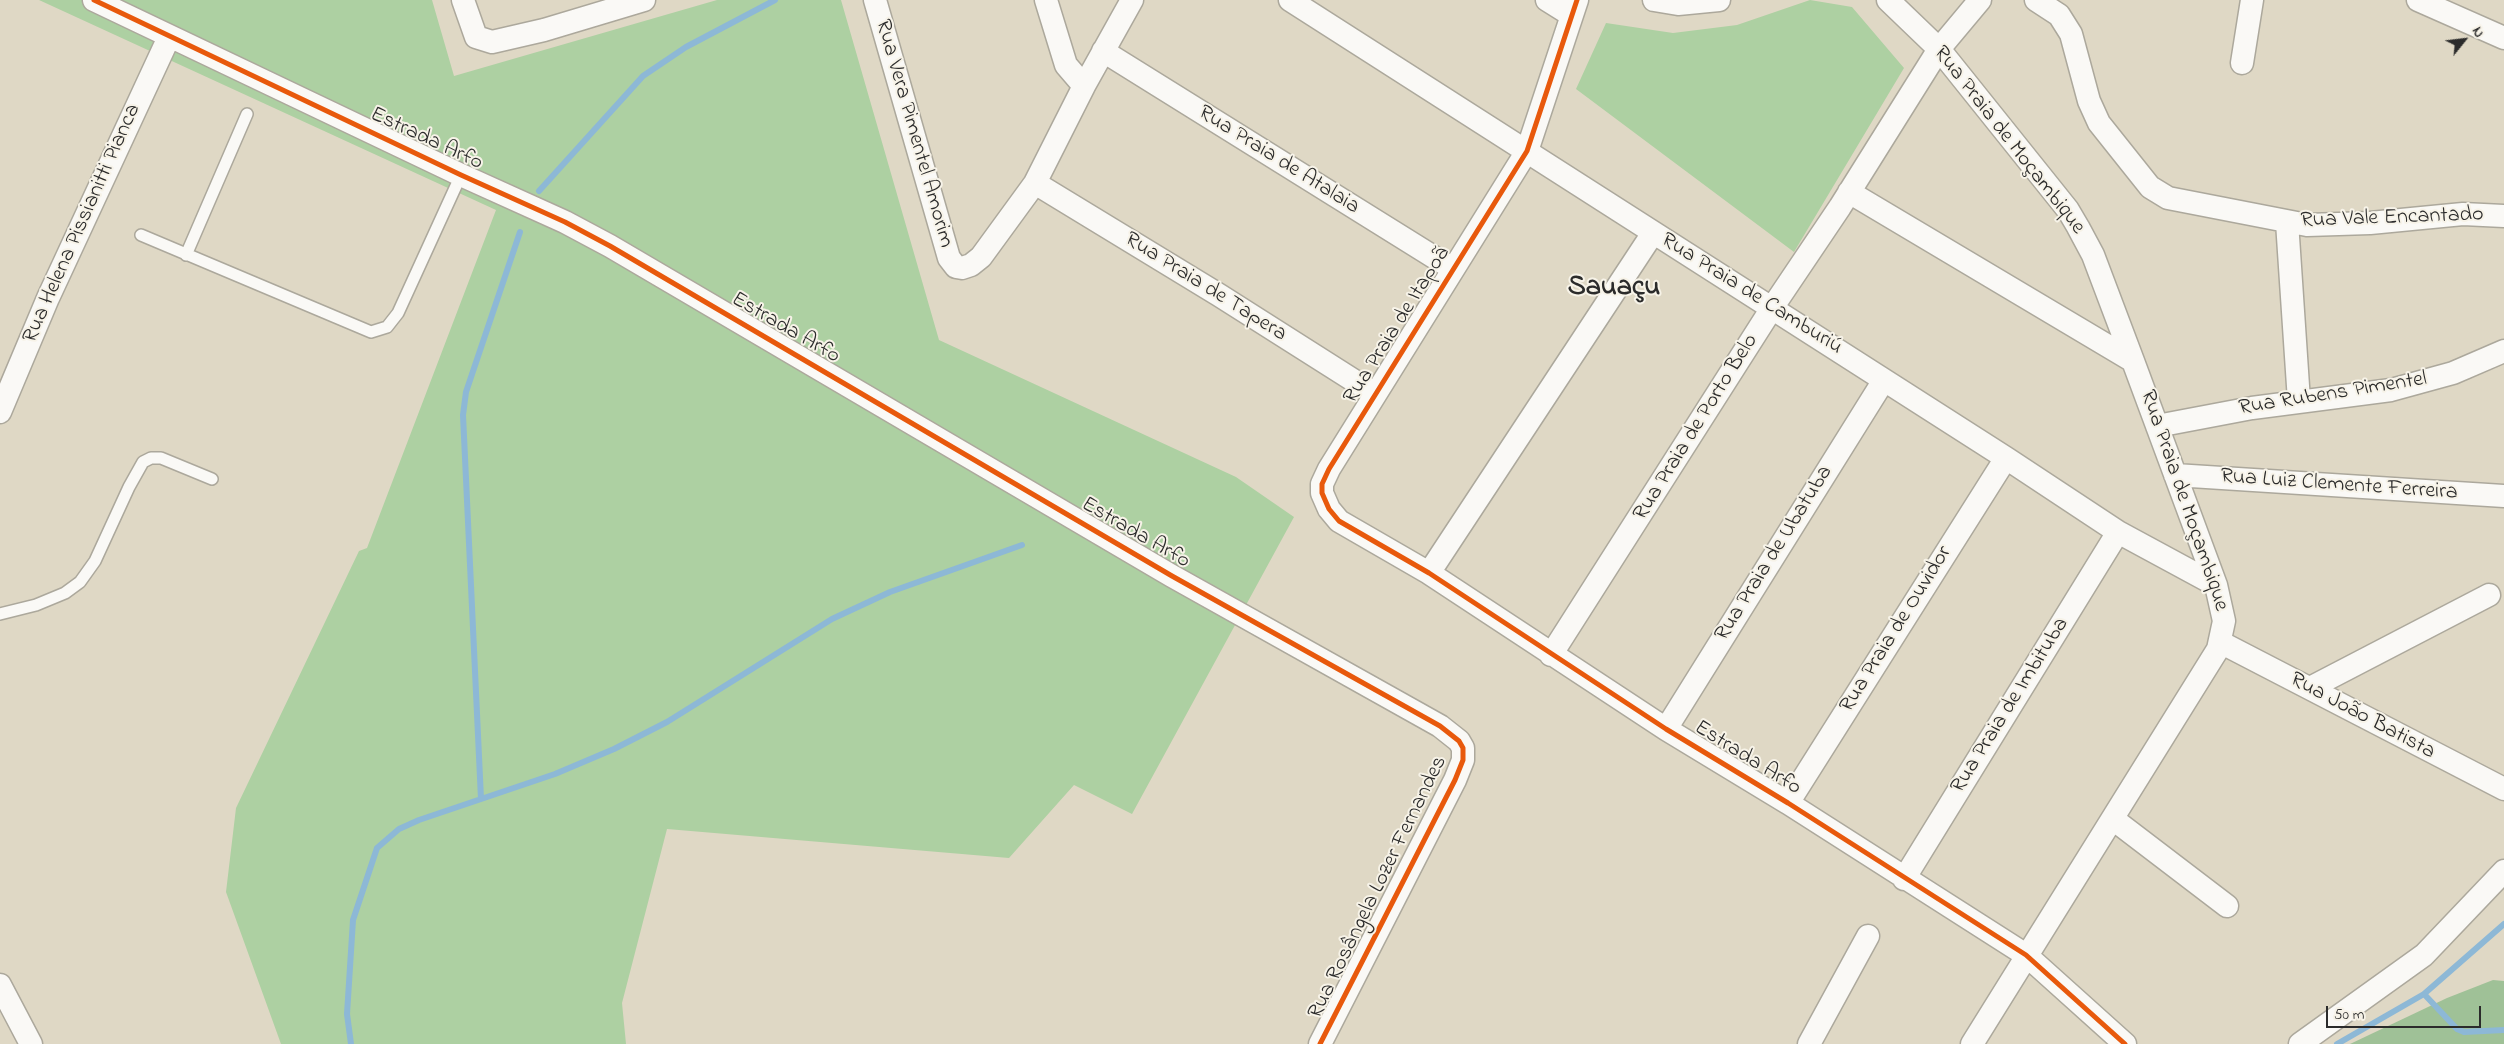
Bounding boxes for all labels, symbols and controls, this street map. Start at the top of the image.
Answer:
north arrow [2439,15,2489,65]
street label: Rua Vera Pimentel Amorim [868,17,958,251]
text: N [2466,23,2489,42]
street label: Rua Praia de Moçambique [1926,42,2090,240]
street label: Rua Helena Pissianitti Pianca [18,100,148,348]
street label: Rua Praia de Atalaia [1192,101,1364,221]
street label: Estrada Arfo [366,102,486,178]
street label: Rua Vale Encantado [2300,203,2484,235]
street label: Rua Praia de Tapera [1119,227,1291,349]
street label: Rua Praia de Camburiú [1655,228,1847,362]
street label: Rua Praia de Itapoã [1339,243,1457,409]
district label: Sauaçu [1568,272,1660,306]
street label: Estrada Arfo [726,287,844,371]
street label: Rua Praia de Porto Belo [1629,330,1765,526]
street label: Rua Rubens Pimentel [2237,367,2429,423]
street label: Rua Praia de Moçambique [2133,387,2233,615]
street label: Rua Praia de Ubatuba [1710,461,1840,647]
street label: Rua Luiz Clemente Ferreira [2219,465,2459,507]
street label: Estrada Arfo [1076,492,1194,576]
street label: Rua Praia de Ouvidor [1835,542,1959,718]
street label: Rua Praia de Imbituba [1946,613,2076,799]
street label: Rua João Batista [2285,668,2439,766]
street label: Estrada Arfo [1689,716,1805,802]
street label: Rua Rosângela Lozer Fernandes [1304,752,1454,1024]
scale bar [2329,996,2484,1028]
text: 50 m [2334,1004,2364,1026]

